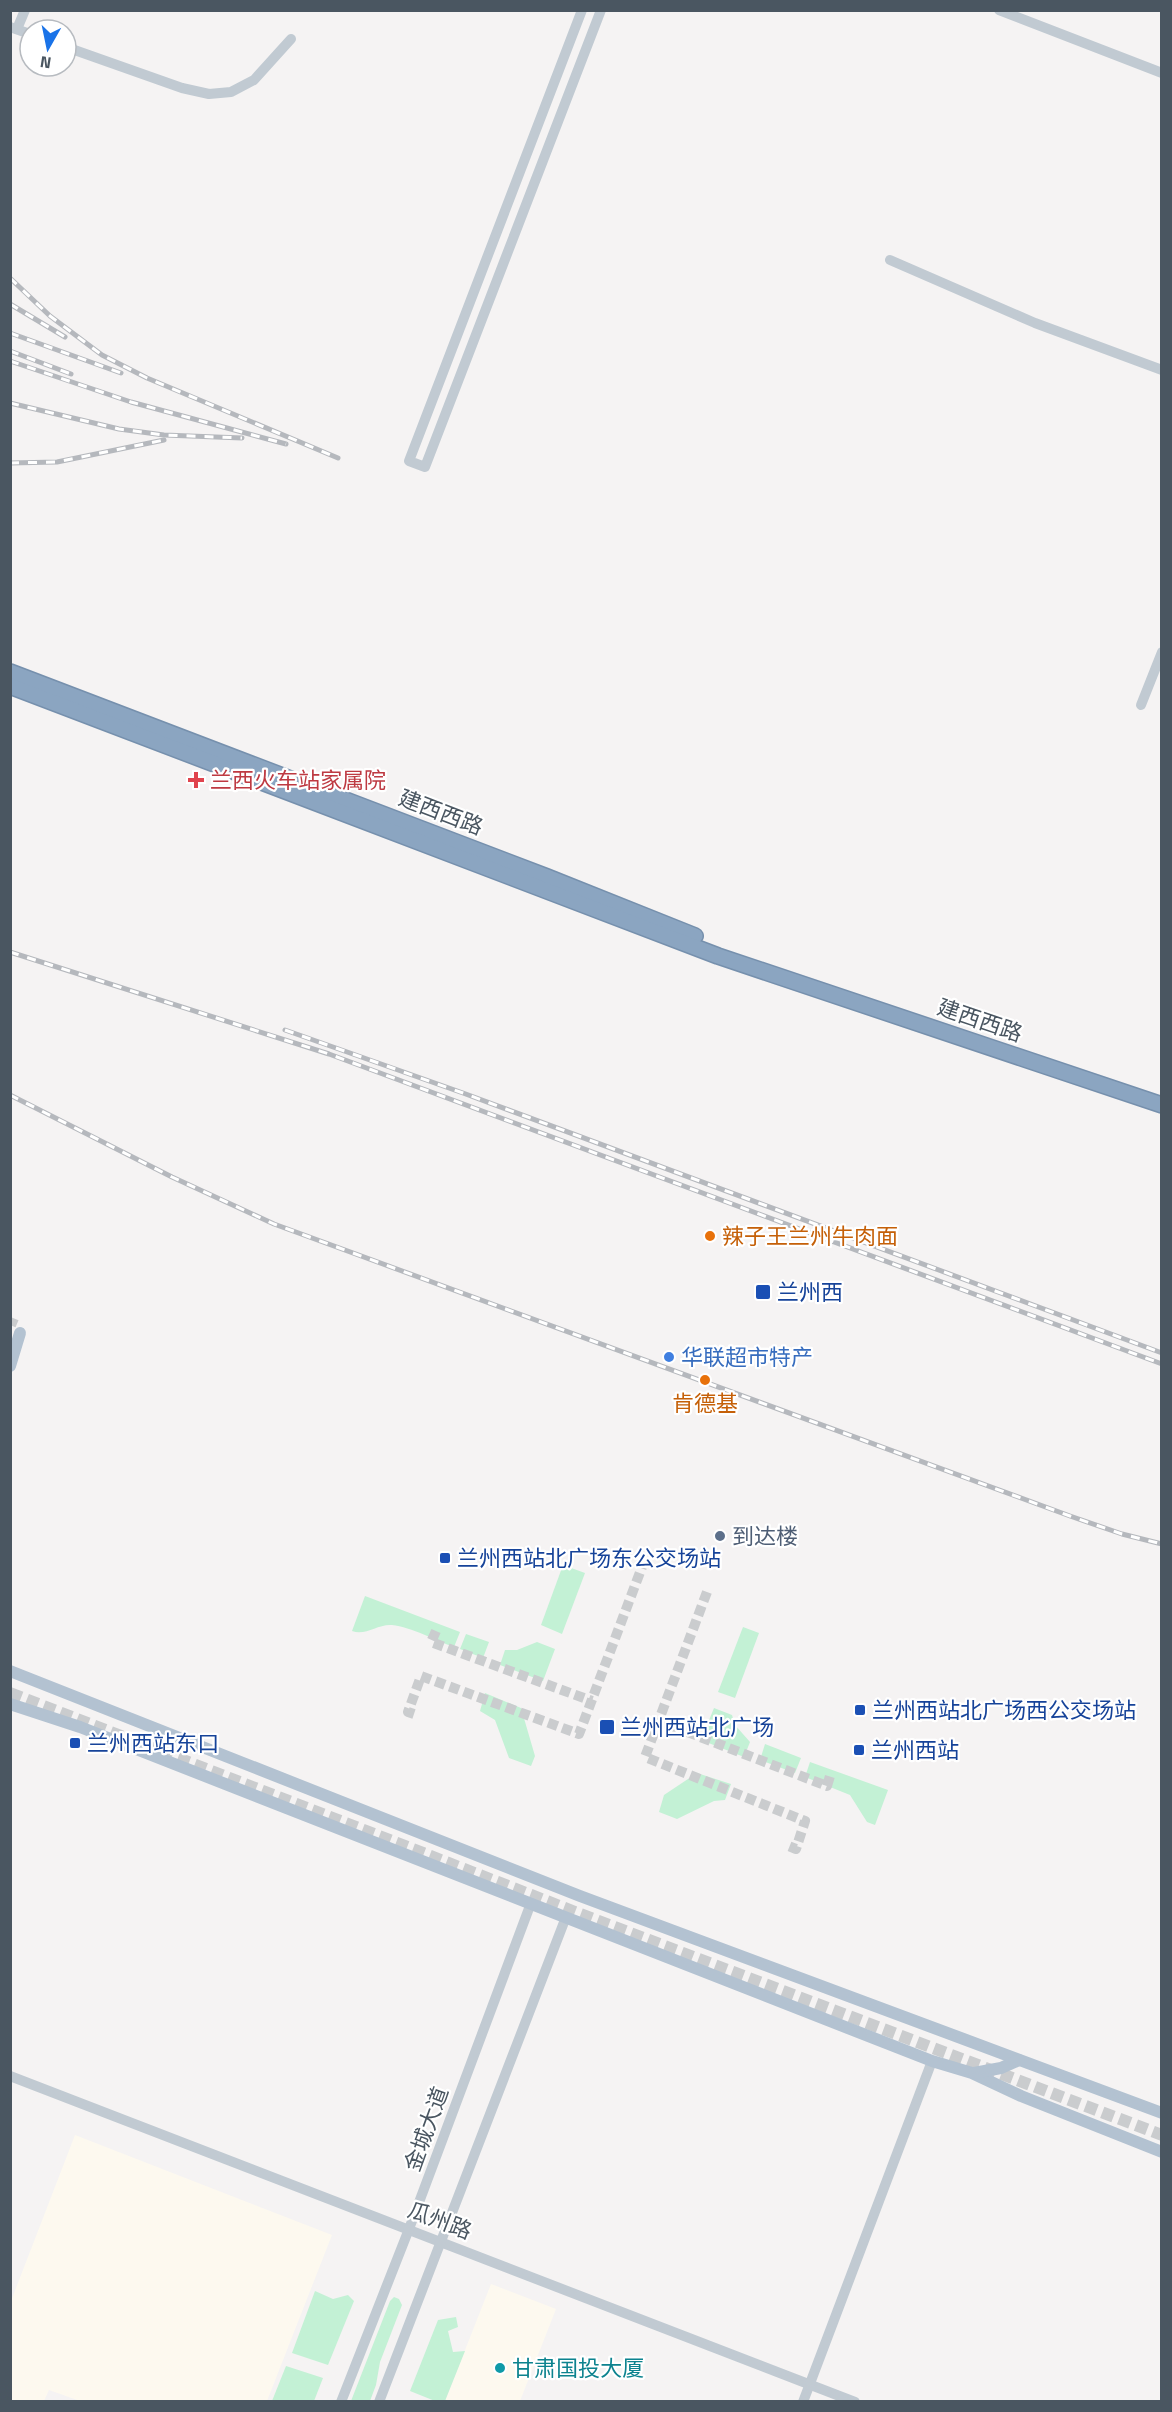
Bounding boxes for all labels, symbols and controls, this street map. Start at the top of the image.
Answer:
north arrow [18,18,78,78]
text: N [38,50,53,76]
place label: 兰西火车站家属院 [210,763,386,797]
marker: 兰西火车站家属院 [187,771,205,789]
street label: 建西西路 [394,780,488,844]
street label: 建西西路 [933,990,1027,1050]
place label: 辣子王兰州牛肉面 [722,1219,898,1253]
marker: 辣子王兰州牛肉面 [703,1229,717,1243]
place label: 兰州西 [777,1275,843,1309]
marker: 兰州西 [754,1283,772,1301]
place label: 华联超市特产 [681,1340,813,1374]
marker: 华联超市特产 [662,1350,676,1364]
marker: 肯德基 [698,1373,712,1387]
place label: 肯德基 [672,1386,738,1420]
place label: 到达楼 [732,1519,798,1553]
marker: 到达楼 [713,1529,727,1543]
place label: 兰州西站北广场东公交场站 [457,1541,721,1575]
marker: 兰州西站北广场东公交场站 [438,1551,452,1565]
place label: 兰州西站北广场西公交场站 [872,1693,1136,1727]
marker: 兰州西站北广场西公交场站 [853,1703,867,1717]
place label: 兰州西站北广场 [620,1710,774,1744]
marker: 兰州西站北广场 [598,1718,616,1736]
place label: 兰州西站东口 [87,1726,219,1760]
place label: 兰州西站 [871,1733,959,1767]
marker: 兰州西站东口 [68,1736,82,1750]
marker: 兰州西站 [852,1743,866,1757]
street label: 金城大道 [395,2082,457,2176]
street label: 瓜州路 [403,2192,477,2248]
place label: 甘肃国投大厦 [512,2351,644,2385]
marker: 甘肃国投大厦 [493,2361,507,2375]

